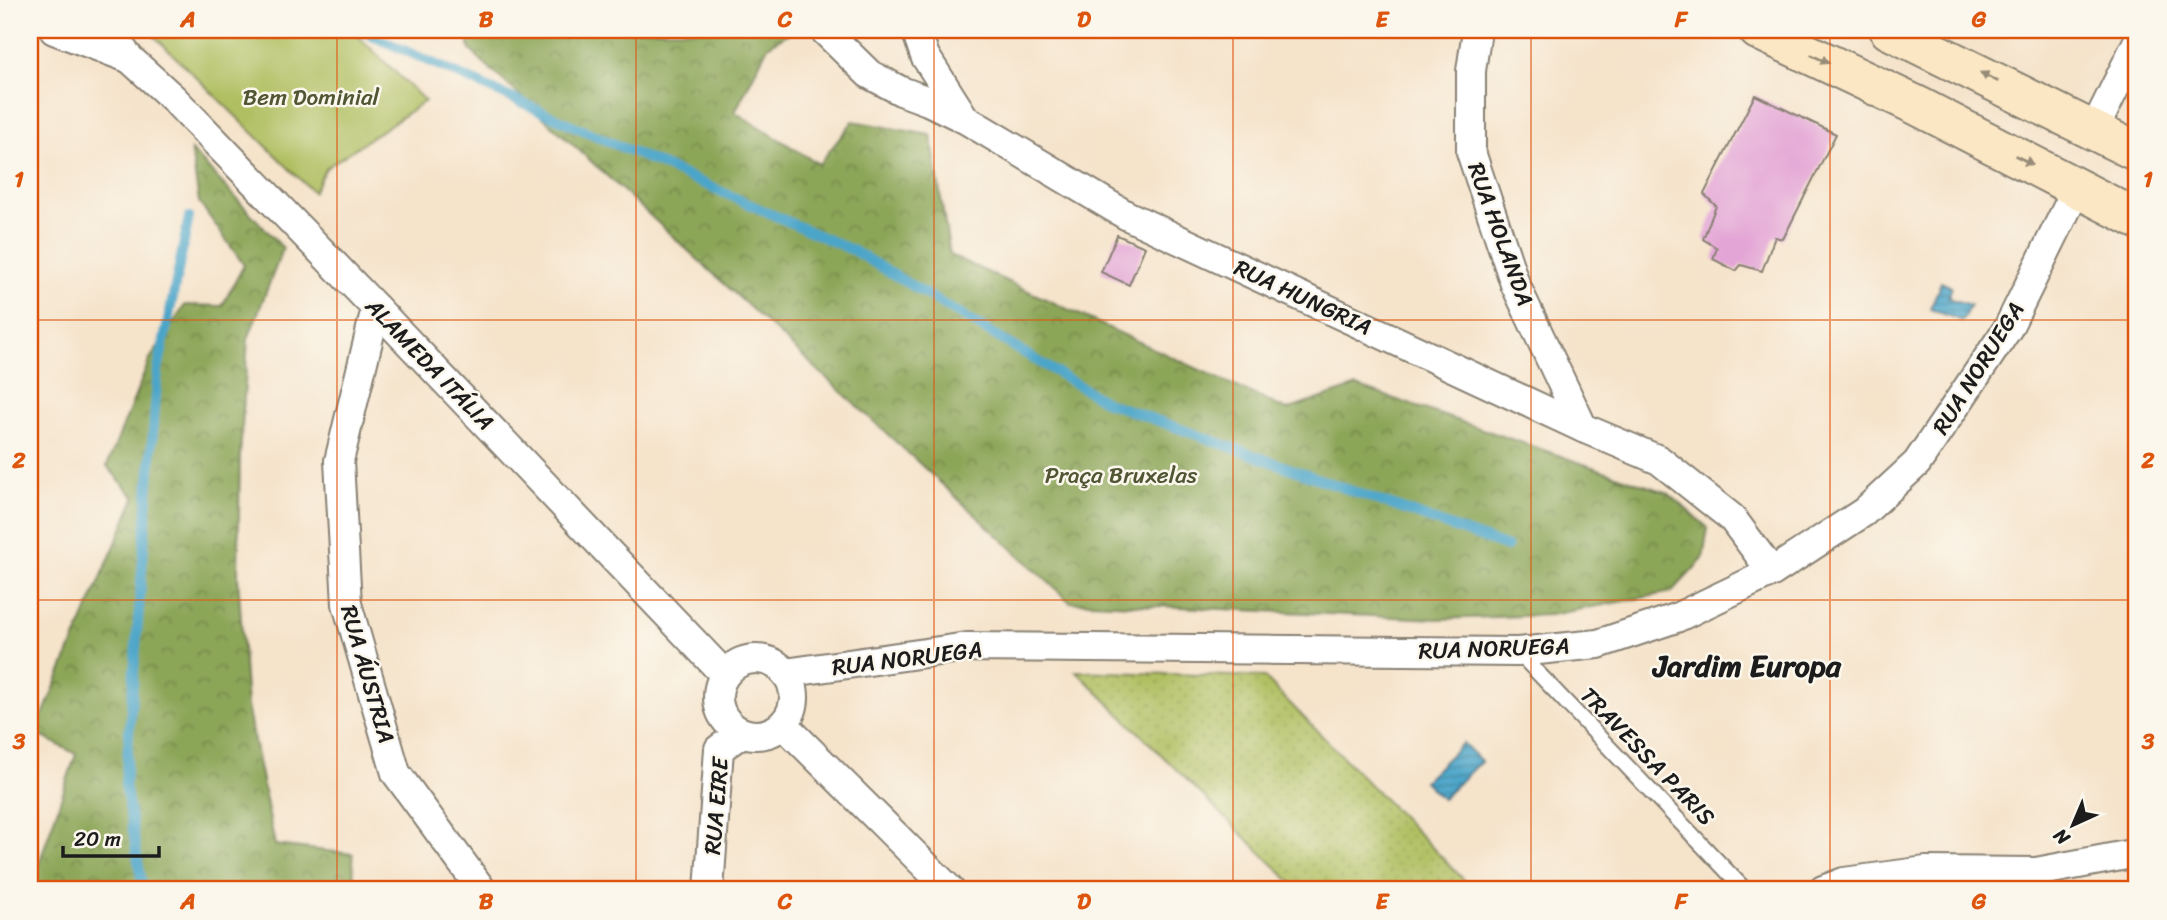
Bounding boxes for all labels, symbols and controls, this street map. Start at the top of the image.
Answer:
text: A [179,0,196,40]
text: B [479,0,494,40]
text: C [777,0,793,40]
text: D [1077,0,1092,40]
text: E [1376,0,1391,40]
text: F [1674,0,1689,40]
text: G [1971,0,1987,40]
one-way arrow [1810,53,1830,65]
one-way arrow [1979,72,1999,83]
park label: Bem Dominial [243,77,380,118]
one-way arrow [2014,154,2034,166]
street label: RUA HOLANDA [1456,156,1546,312]
text: 1 [14,159,24,200]
text: 1 [2143,159,2153,200]
street label: RUA HUNGRIA [1227,248,1379,347]
street label: ALAMEDA ITÁLIA [354,287,504,441]
street label: RUA NORUEGA [1921,293,2036,443]
text: 2 [11,440,26,481]
text: 2 [2140,440,2155,481]
park label: Praça Bruxelas [1045,455,1198,496]
street label: RUA ÁUSTRIA [328,600,407,748]
street label: RUA NORUEGA [1418,625,1570,672]
street label: RUA NORUEGA [830,629,985,688]
district label: Jardim Europa [1651,639,1842,693]
street label: TRAVESSA PARIS [1570,677,1726,836]
text: 3 [12,721,26,762]
text: 3 [2141,721,2155,762]
street label: RUA EIRE [692,754,741,856]
north arrow [2038,790,2108,860]
scale bar [63,815,159,859]
text: 20 m [74,820,121,858]
text: N [2045,820,2078,854]
text: A [179,881,196,920]
text: B [479,881,494,920]
text: C [777,881,793,920]
text: D [1077,881,1092,920]
text: E [1376,881,1391,920]
text: F [1674,881,1689,920]
text: G [1971,881,1987,920]

